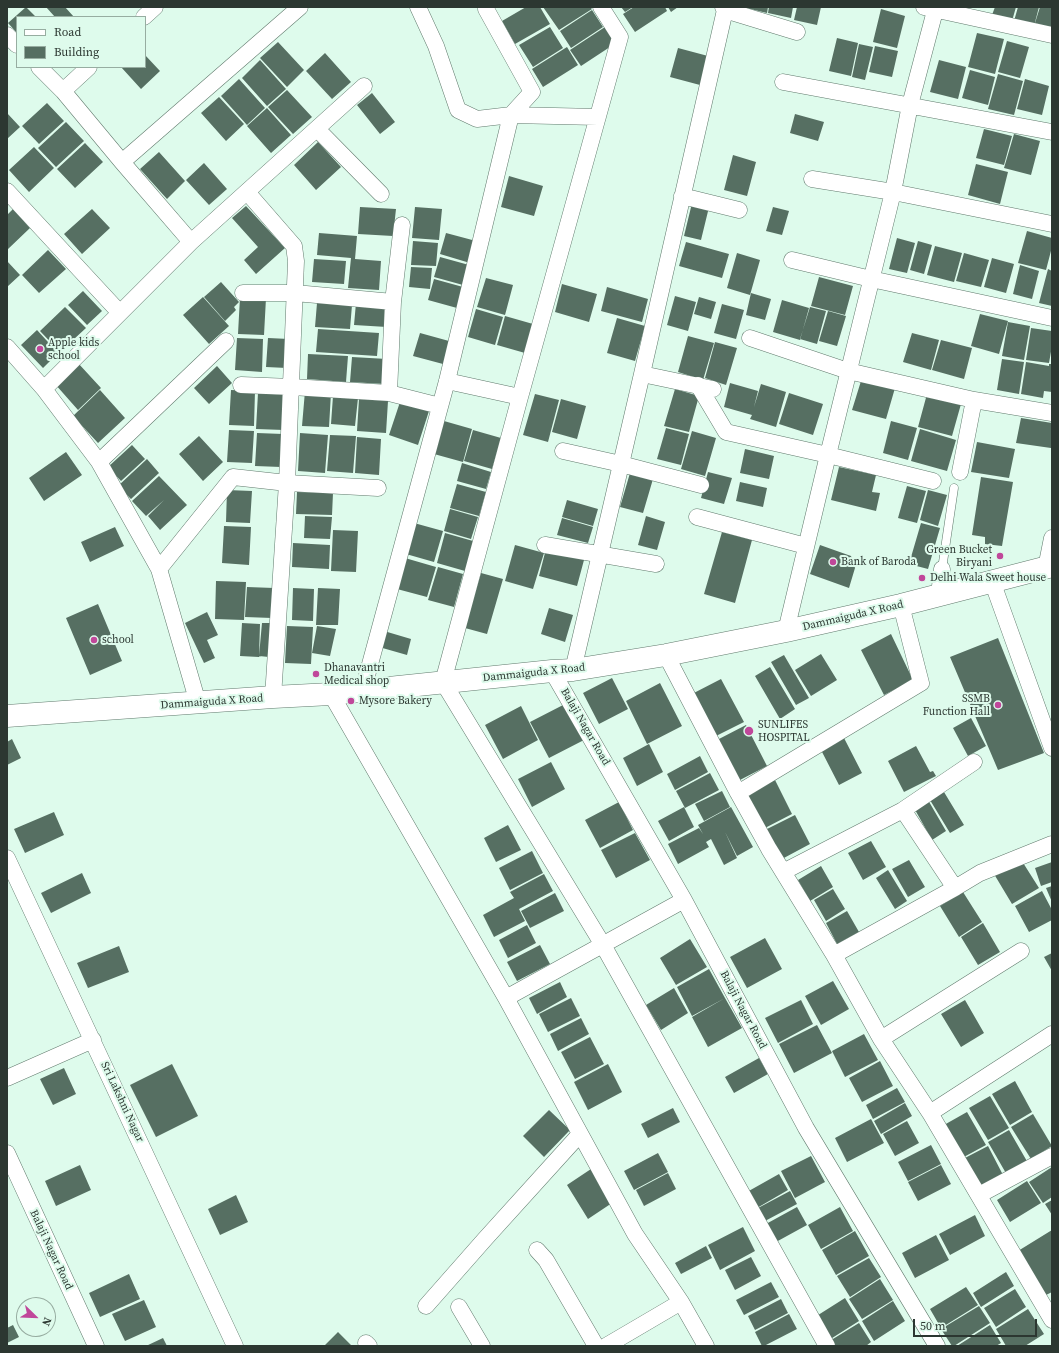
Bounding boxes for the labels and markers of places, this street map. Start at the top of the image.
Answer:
place label: Apple kids school [48,336,99,362]
marker: Apple kids school [35,344,45,354]
place label: Green Bucket Biryani [926,543,992,569]
marker: Green Bucket Biryani [995,551,1005,561]
place label: Bank of Baroda [841,555,916,569]
marker: Bank of Baroda [828,557,838,567]
place label: Delhi Wala Sweet house [930,571,1046,585]
marker: Delhi Wala Sweet house [917,573,927,583]
place label: school [102,633,134,647]
marker: school [89,635,99,645]
place label: Dhanavantri Medical shop [324,661,389,687]
marker: Dhanavantri Medical shop [311,669,321,679]
place label: SSMB Function Hall [923,692,990,718]
place label: Mysore Bakery [359,694,432,708]
marker: Mysore Bakery [346,696,356,706]
marker: SSMB Function Hall [993,700,1003,710]
place label: SUNLIFES HOSPITAL [758,718,810,744]
marker: SUNLIFES HOSPITAL [743,725,755,737]

